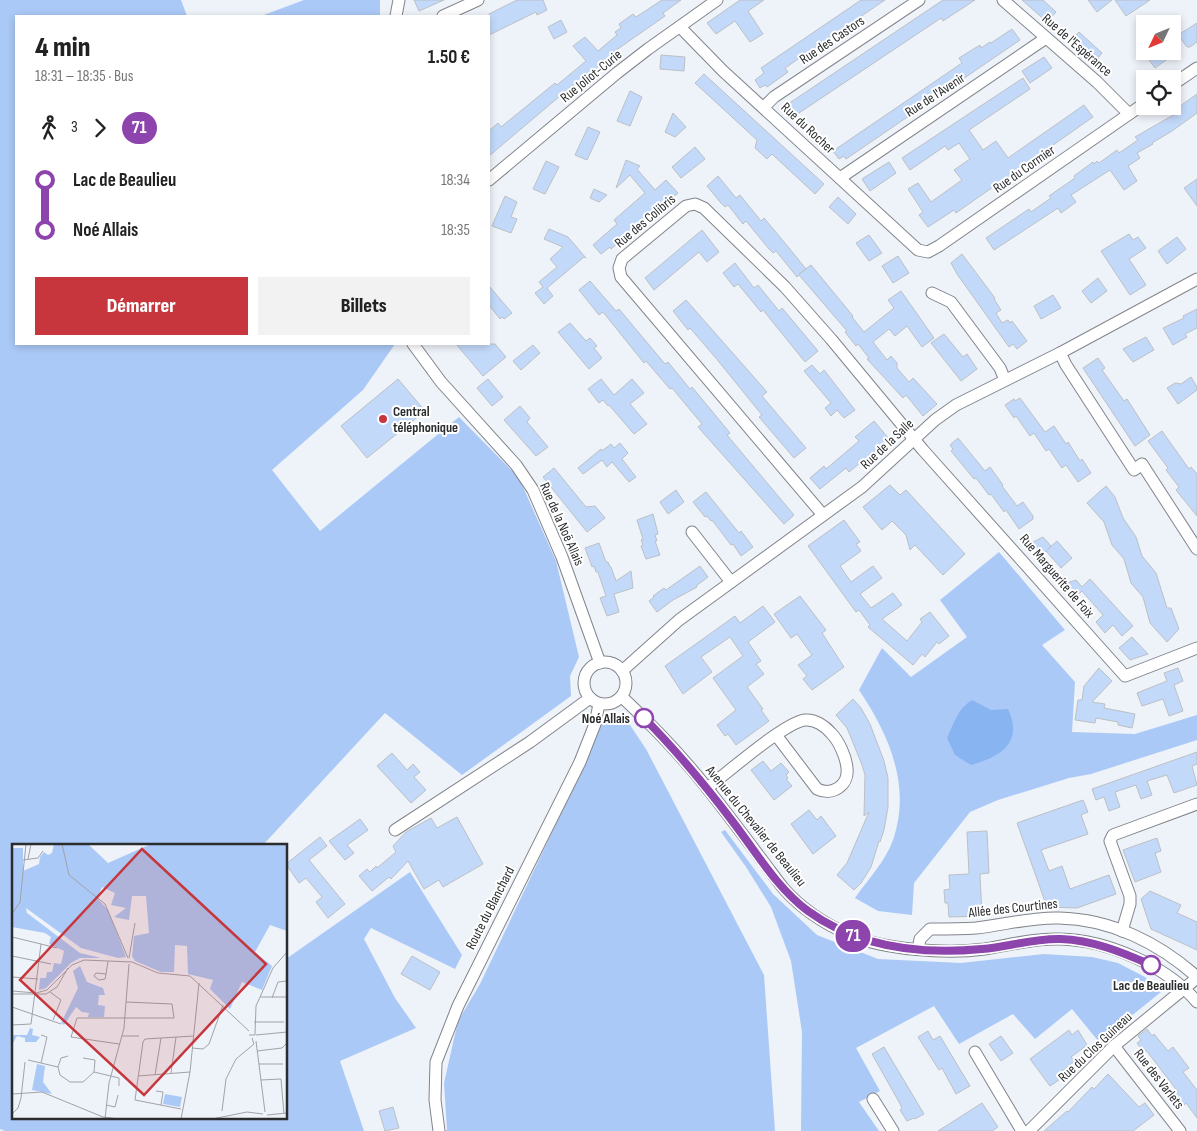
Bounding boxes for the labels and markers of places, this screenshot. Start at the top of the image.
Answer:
place label: Central téléphonique [393,403,458,436]
marker: Central téléphonique [377,413,389,425]
marker: Noé Allais [634,708,654,728]
place label: Noé Allais [582,710,630,727]
marker: Lac de Beaulieu [1141,955,1161,975]
place label: Lac de Beaulieu [1113,977,1189,994]

